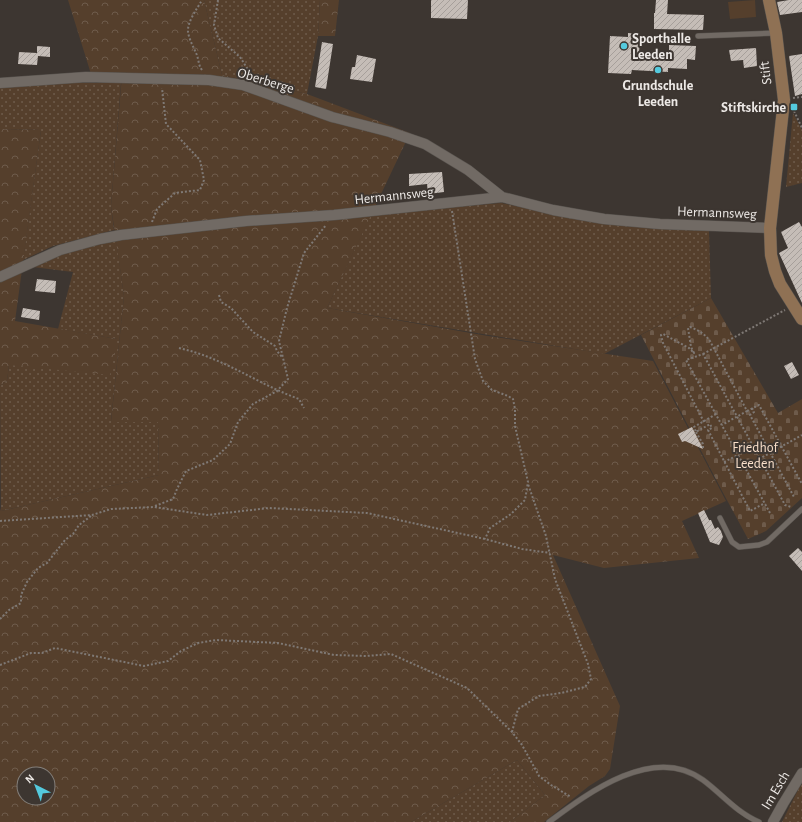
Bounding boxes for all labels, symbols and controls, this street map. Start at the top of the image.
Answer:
place label: Sporthalle Leeden [632,32,691,62]
marker: Sporthalle Leeden [619,41,629,51]
street label: Stift [758,60,774,85]
marker: Grundschule Leeden [653,65,663,75]
street label: Oberberge [236,66,296,96]
place label: Grundschule Leeden [623,79,694,109]
place label: Stiftskirche [721,101,786,115]
marker: Stiftskirche [789,102,799,112]
street label: Hermannsweg [354,185,435,207]
street label: Hermannsweg [677,205,757,221]
park label: Friedhof Leeden [732,441,778,471]
north arrow [16,766,56,806]
street label: Im Esch [759,769,793,812]
text: N [23,772,36,786]

